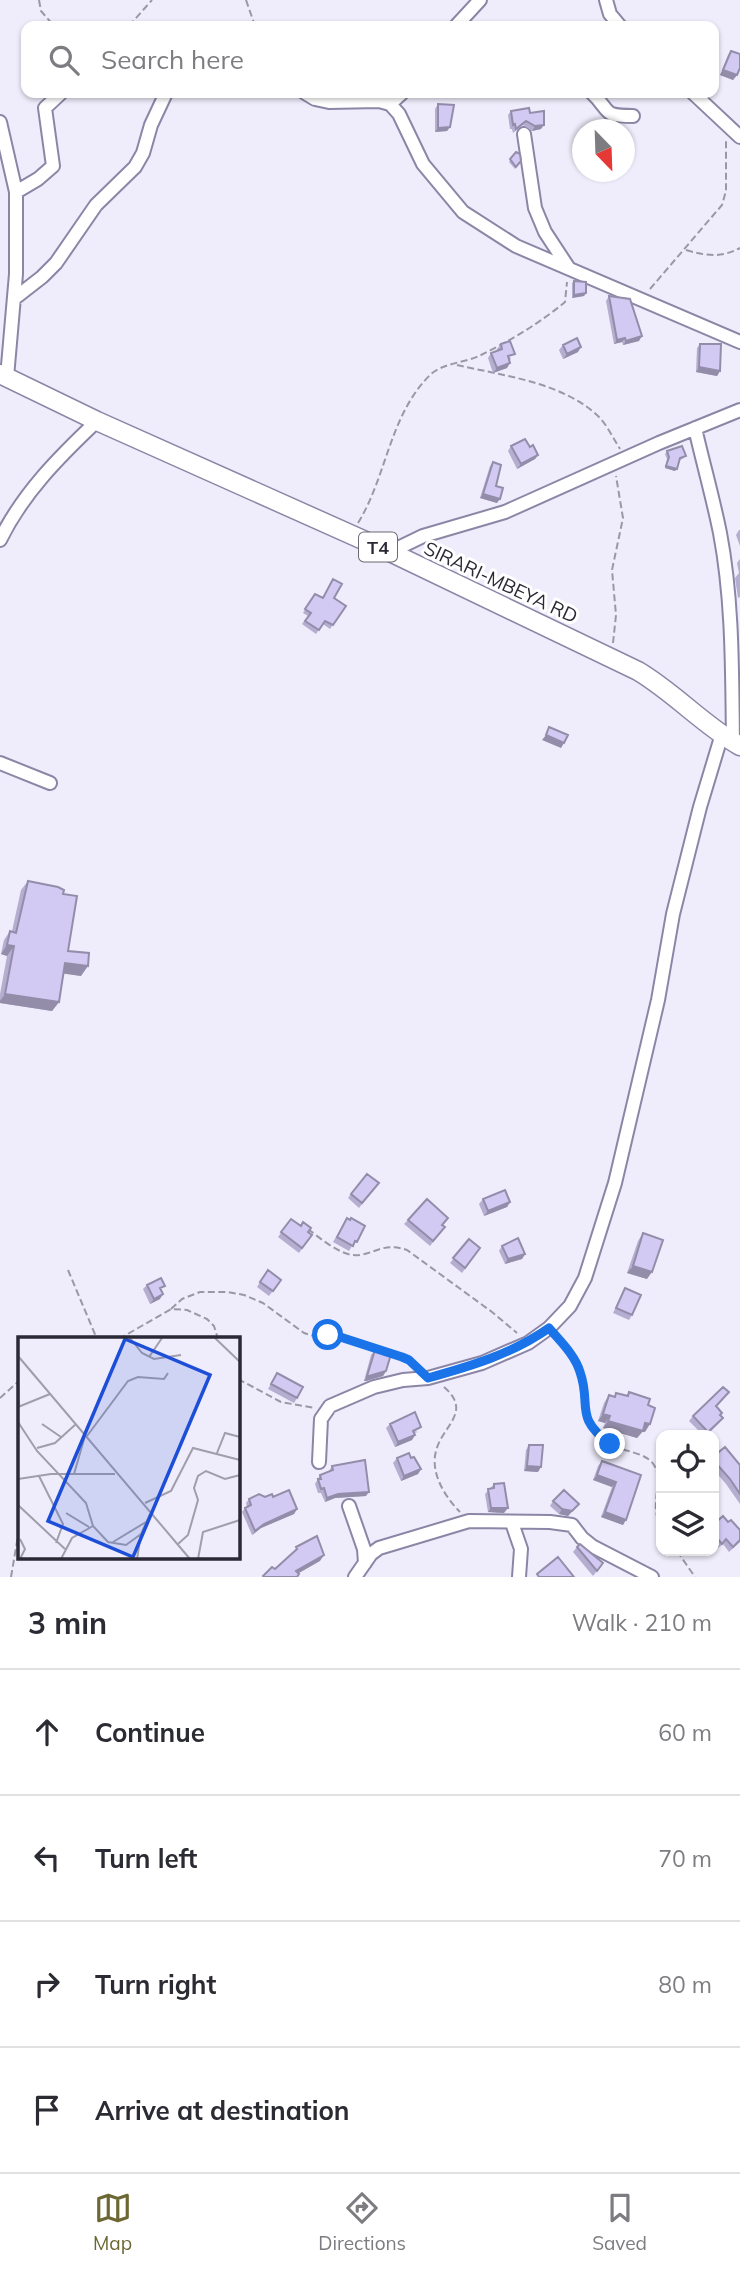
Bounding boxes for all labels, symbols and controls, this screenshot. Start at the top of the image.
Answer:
search box [21,21,719,98]
icon: search [45,41,83,79]
text: Search here [101,43,244,76]
north arrow [572,119,635,182]
road number: T4 [359,532,397,562]
street label: SIRARI-MBEYA RD [420,536,582,628]
route start [312,1319,343,1350]
inset map [18,1337,240,1560]
route end [594,1428,625,1459]
map controls [656,1430,719,1556]
button: locate [656,1430,719,1493]
button: layers [656,1493,719,1556]
text: 3 min [28,1604,107,1642]
text: Walk · 210 m [572,1608,712,1637]
icon: ahead [28,1713,66,1751]
text: Continue [95,1716,205,1749]
text: 60 m [658,1718,712,1747]
icon: left [28,1839,66,1877]
text: Turn left [95,1842,197,1875]
text: 70 m [658,1844,712,1873]
icon: right [28,1965,66,2003]
text: Turn right [95,1968,216,2001]
text: 80 m [658,1970,712,1999]
icon: arrive [28,2091,66,2129]
text: Arrive at destination [95,2094,350,2127]
tab: Map [93,2189,132,2255]
tab: Directions [318,2189,406,2255]
tab: Saved [592,2189,647,2255]

